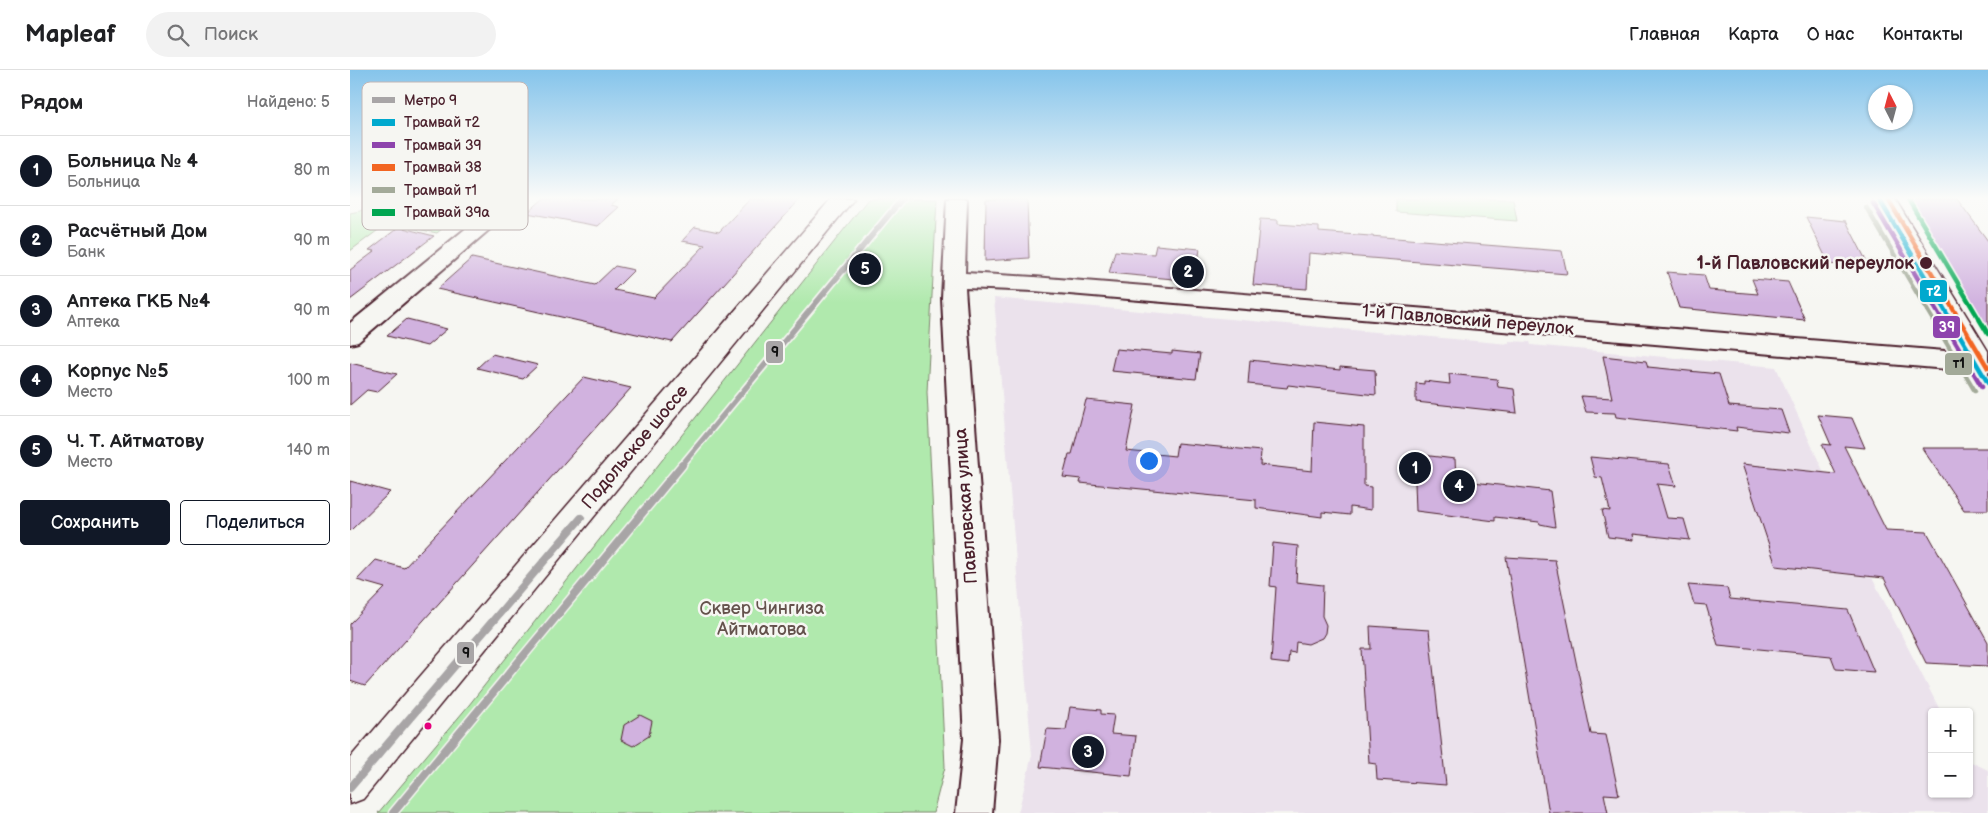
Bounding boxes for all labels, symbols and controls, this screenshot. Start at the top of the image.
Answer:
search box [146,12,496,57]
text: Mapleaf [25,20,116,49]
icon: search [164,21,192,49]
text: Поиск [204,23,258,46]
text: Главная [1629,24,1700,45]
text: Карта [1728,24,1779,45]
text: О нас [1807,24,1854,45]
text: Контакты [1882,24,1963,45]
legend [362,82,528,230]
north arrow [1868,85,1913,130]
text: Рядом [20,90,83,115]
text: Метро 9 [404,92,457,109]
text: Найдено: 5 [247,93,330,112]
text: Трамвай т2 [404,114,480,131]
text: Трамвай 39 [404,137,482,154]
text: Больница № 4 [67,150,198,173]
text: Трамвай 38 [404,159,482,176]
text: 1 [33,161,39,180]
text: 80 m [294,161,330,180]
text: Больница [67,173,140,192]
text: Трамвай т1 [404,182,477,199]
text: Трамвай 39а [404,204,491,221]
text: Расчётный Дом [67,220,207,243]
text: 2 [31,231,41,250]
text: 90 m [294,231,330,250]
text: Банк [67,243,105,262]
pin: 5 [849,250,881,288]
pin: 2 [1172,253,1204,291]
place label: 1-й Павловский переулок [1696,253,1914,274]
marker: 1-й Павловский переулок [1918,255,1934,271]
line badge: т2 [1919,279,1948,303]
text: т2 [1926,283,1942,300]
text: Аптека ГКБ №4 [67,290,210,313]
street label: 1-й Павловский переулок [1361,300,1575,340]
text: 3 [31,301,41,320]
text: 90 m [294,301,330,320]
text: Аптека [67,313,120,332]
line badge: 39 [1932,315,1961,339]
text: 39 [1939,319,1955,336]
line badge: 9 [765,340,784,364]
text: 9 [771,344,779,361]
line badge: т1 [1944,352,1973,376]
text: т1 [1953,355,1965,372]
text: Корпус №5 [67,360,168,383]
text: 4 [31,371,41,390]
text: 100 m [287,371,330,390]
street label: Подольское шоссе [577,381,693,513]
text: Место [67,383,113,402]
street label: Павловская улица [950,427,982,585]
text: Ч. Т. Айтматову [67,430,204,453]
text: 5 [31,441,41,460]
text: 140 m [287,441,330,460]
your location [1136,448,1162,474]
pin: 1 [1399,449,1431,487]
text: Место [67,453,113,472]
pin: 4 [1443,467,1475,505]
button: Сохранить [20,500,170,545]
button: Поделиться [180,500,330,545]
park label: Сквер Чингиза Айтматова [700,598,825,640]
line badge: 9 [456,641,475,665]
text: 9 [462,645,470,662]
map controls [1928,708,1973,798]
button: + [1928,708,1973,753]
unlabelled marker [423,721,433,731]
pin: 3 [1072,733,1104,771]
button: − [1928,753,1973,798]

